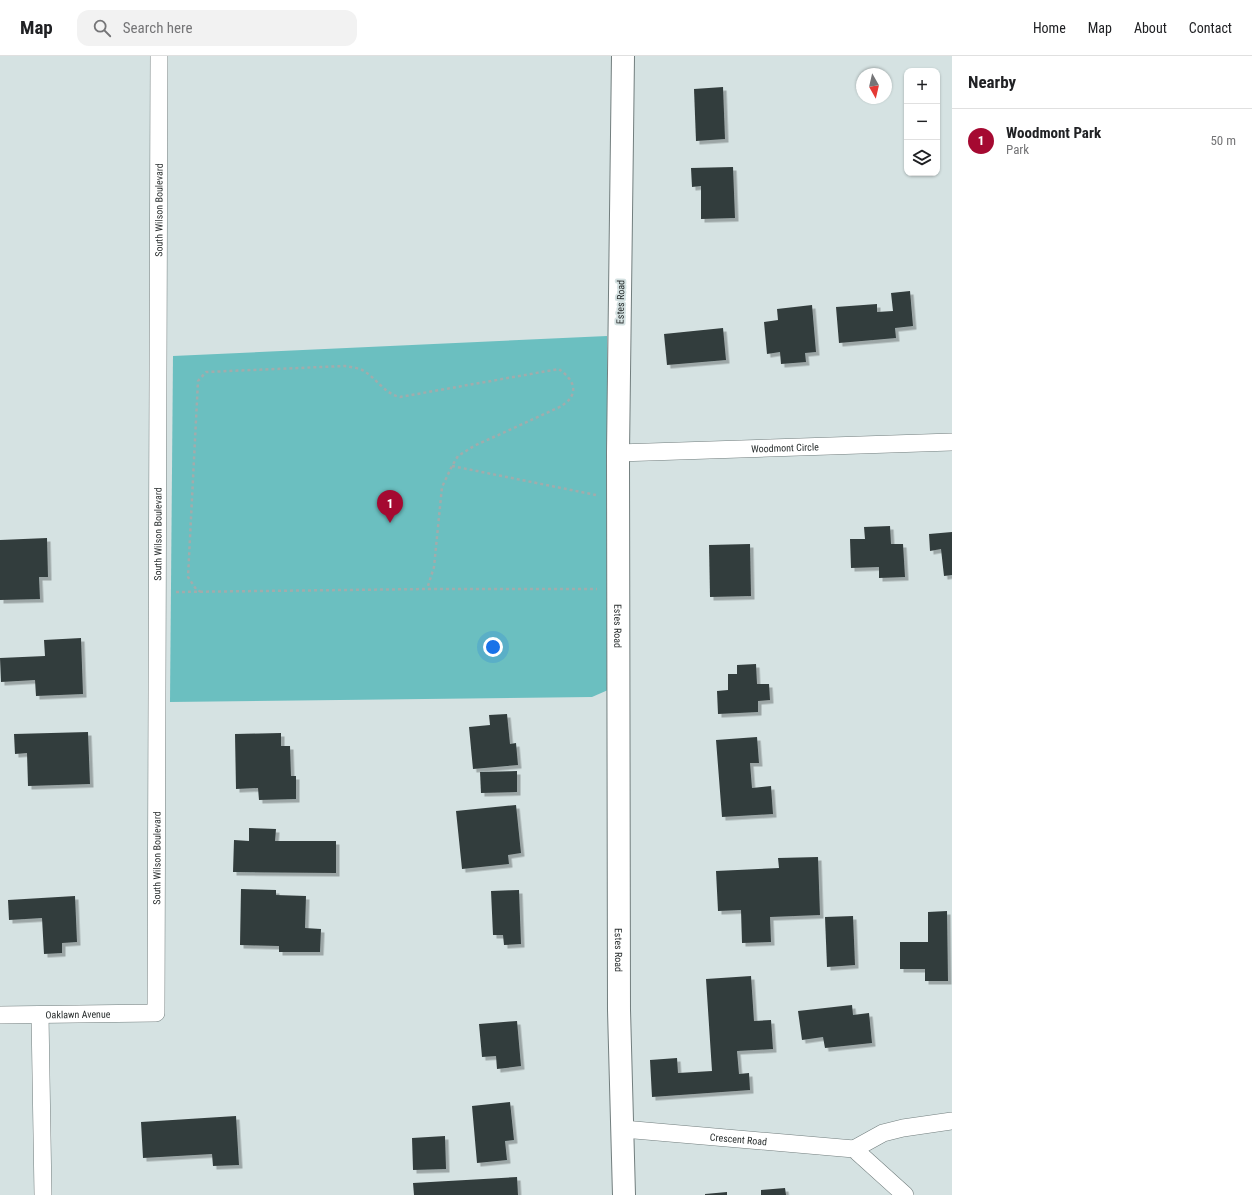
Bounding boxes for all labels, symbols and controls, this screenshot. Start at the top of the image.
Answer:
search box [77,10,357,46]
text: Map [20,16,53,39]
icon: search [91,17,113,39]
text: Search here [123,19,193,37]
text: Home [1033,20,1066,36]
text: Map [1088,20,1112,36]
text: About [1134,20,1167,36]
text: Contact [1189,20,1232,36]
north arrow [856,68,892,104]
map controls [904,68,940,176]
button: + [904,68,940,104]
text: Nearby [968,72,1016,92]
button: − [904,104,940,140]
text: Woodmont Park [1006,124,1101,142]
text: 1 [978,133,984,148]
text: 50 m [1210,133,1236,148]
button: layers [904,140,940,176]
text: Park [1006,142,1029,157]
street label: South Wilson Boulevard [153,163,165,257]
street label: Estes Road [615,280,626,324]
street label: Woodmont Circle [751,441,819,455]
street label: South Wilson Boulevard [152,487,164,581]
pin: 1 [377,490,403,523]
street label: Estes Road [612,604,623,648]
your location [483,637,503,657]
street label: South Wilson Boulevard [151,811,163,905]
street label: Estes Road [613,928,624,972]
street label: Oaklawn Avenue [45,1009,111,1020]
street label: Crescent Road [709,1132,768,1147]

